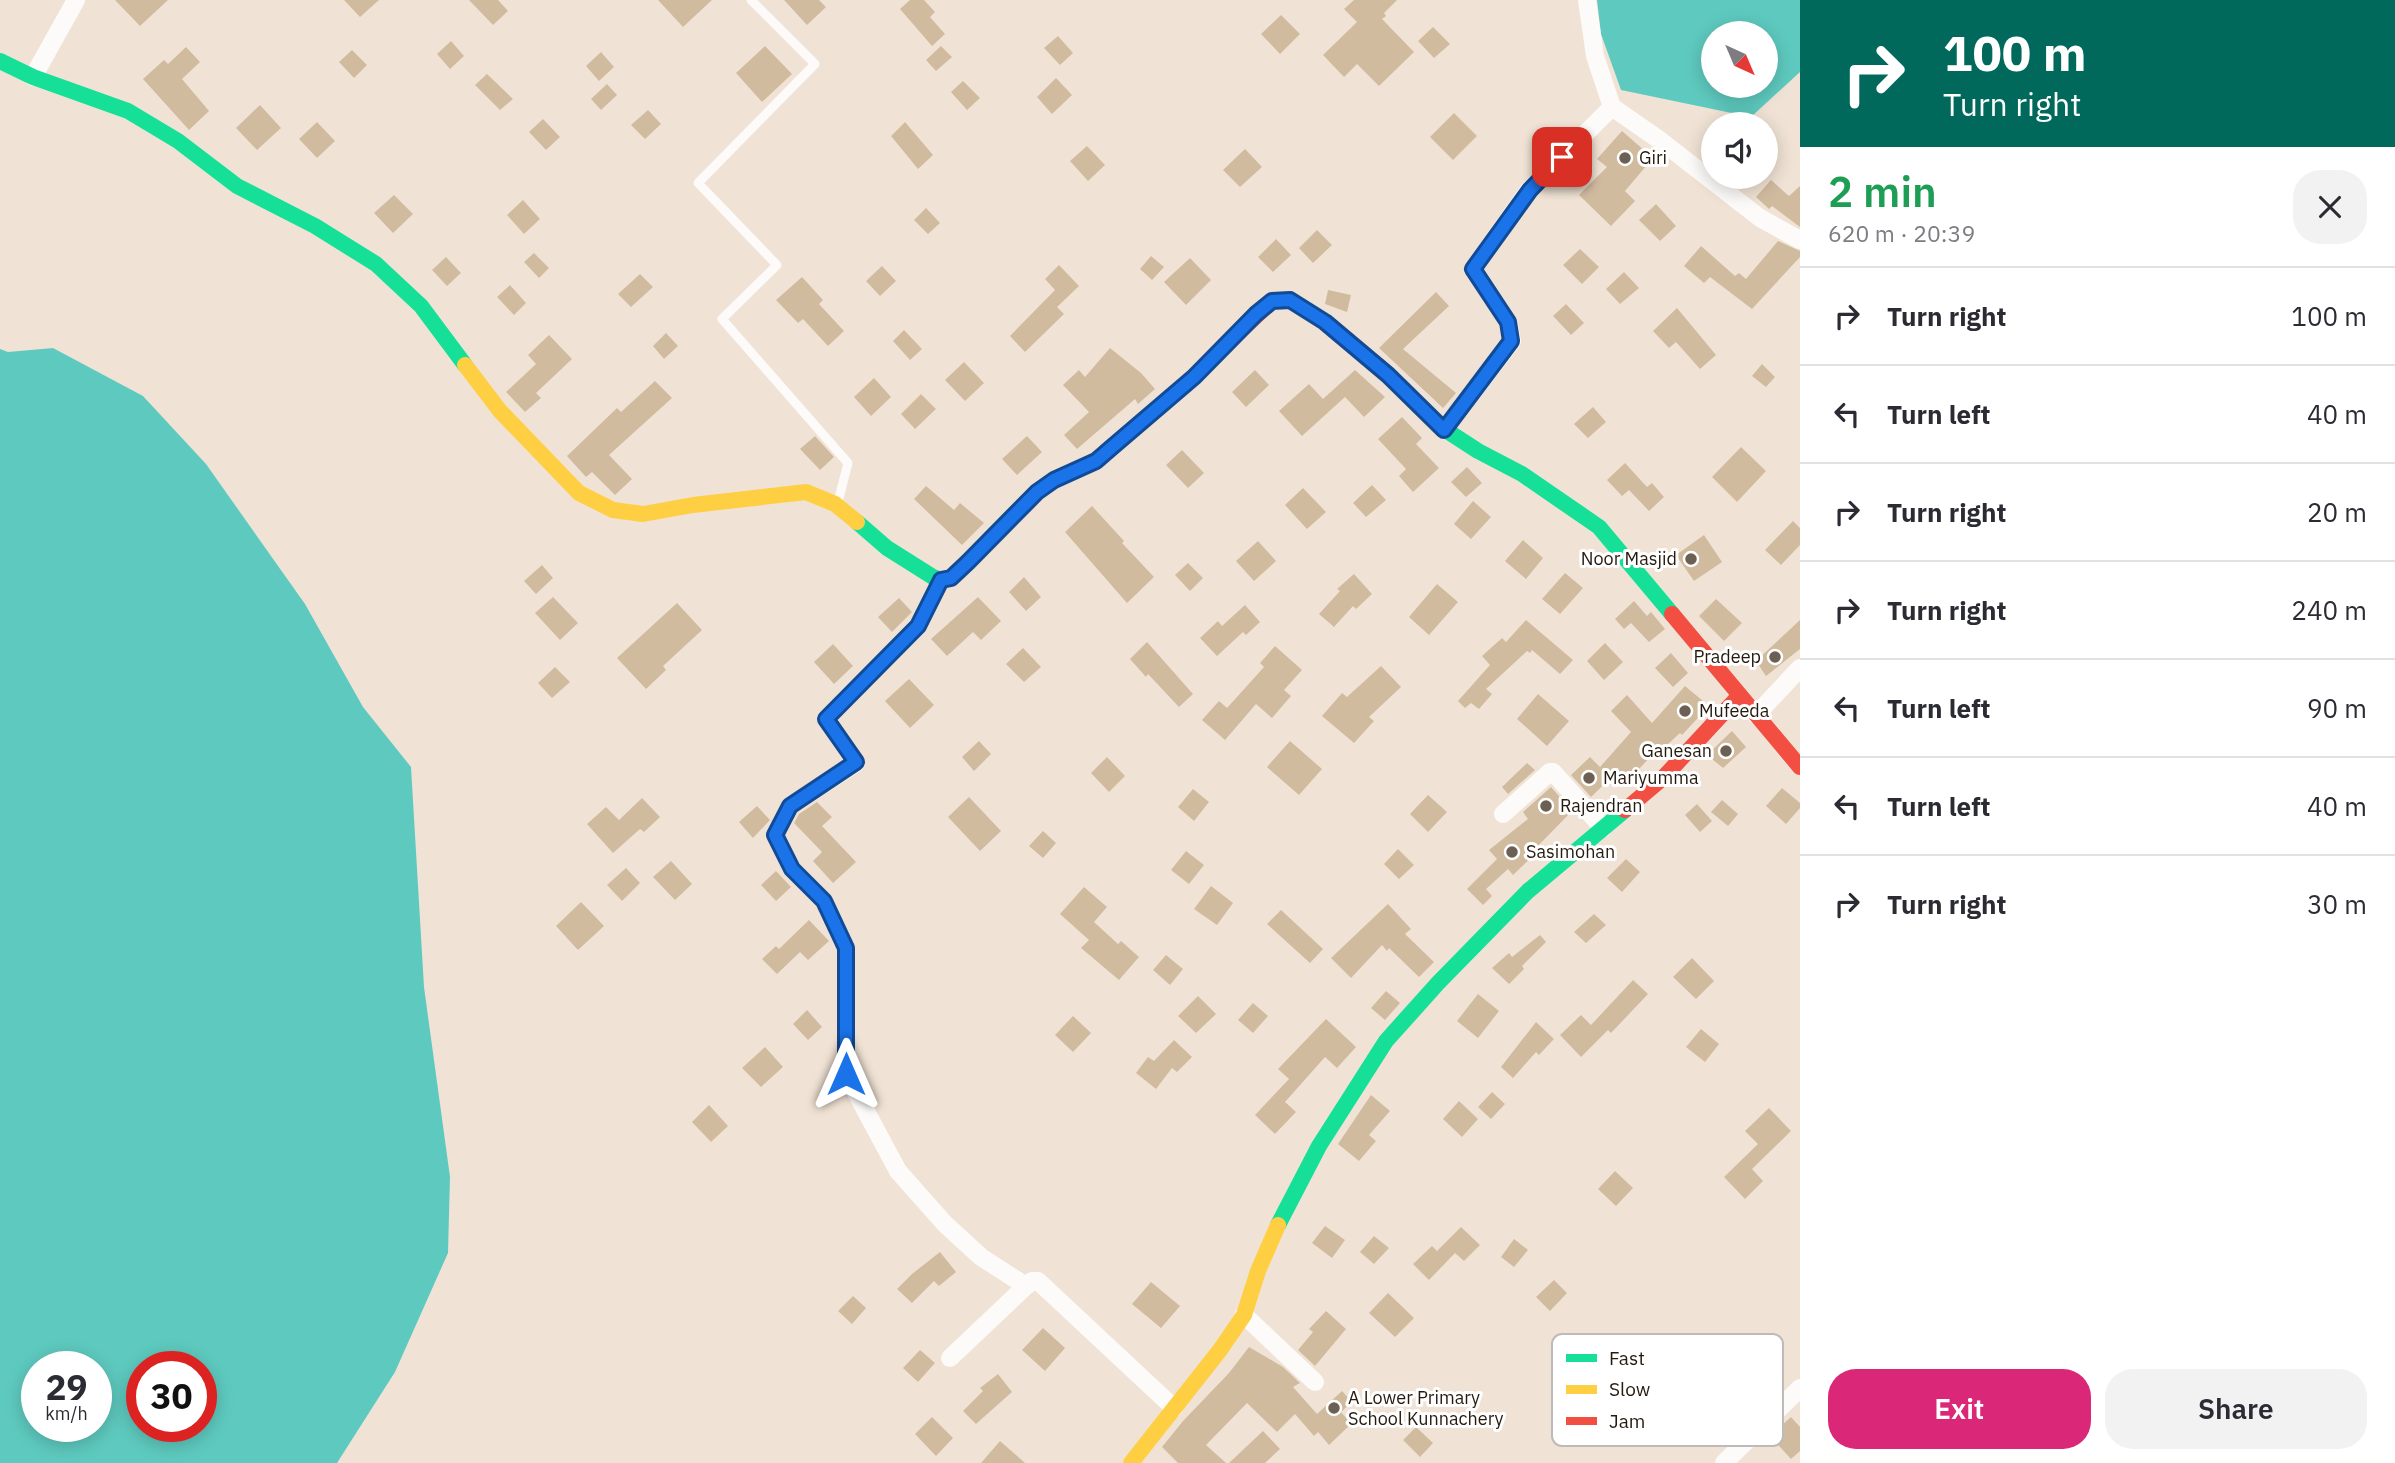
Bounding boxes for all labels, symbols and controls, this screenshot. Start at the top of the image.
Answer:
north arrow [1701,21,1778,98]
map controls [1701,21,1778,189]
text: 100 m [1943,21,2087,84]
icon: right [1828,28,1919,119]
text: Turn right [1943,83,2081,125]
button: sound [1701,112,1778,189]
pin [1532,127,1592,187]
icon: arrive [1543,138,1581,176]
place label: Giri [1639,146,1667,169]
marker: Giri [1617,150,1633,166]
text: 2 min [1828,164,1937,219]
button: close [2293,170,2367,244]
text: 620 m · 20:39 [1828,218,1975,248]
icon: right [1828,297,1866,335]
text: Turn right [1887,299,2006,333]
text: 100 m [2291,299,2367,333]
icon: left [1828,395,1866,433]
text: Turn left [1887,397,1990,431]
text: 40 m [2307,397,2367,431]
icon: right [1828,493,1866,531]
text: Turn right [1887,495,2006,529]
text: 20 m [2307,495,2367,529]
place label: Noor Masjid [1581,547,1677,570]
marker: Noor Masjid [1683,551,1699,567]
icon: right [1828,591,1866,629]
text: Turn right [1887,593,2006,627]
text: 240 m [2291,593,2367,627]
place label: Pradeep [1693,645,1761,668]
marker: Pradeep [1767,649,1783,665]
icon: left [1828,689,1866,727]
text: Turn left [1887,691,1990,725]
text: 90 m [2307,691,2367,725]
place label: Mufeeda [1699,699,1770,722]
marker: Mufeeda [1677,703,1693,719]
place label: Ganesan [1641,739,1712,762]
marker: Ganesan [1718,743,1734,759]
place label: Mariyumma [1603,766,1699,789]
marker: Mariyumma [1581,770,1597,786]
icon: left [1828,787,1866,825]
text: Turn left [1887,789,1990,823]
text: 40 m [2307,789,2367,823]
place label: Rajendran [1560,794,1642,817]
marker: Rajendran [1538,798,1554,814]
place label: Sasimohan [1526,840,1615,863]
marker: Sasimohan [1504,844,1520,860]
icon: right [1828,885,1866,923]
text: Turn right [1887,887,2006,921]
text: 30 m [2307,887,2367,921]
position arrow [809,1037,883,1111]
legend [1552,1334,1783,1446]
text: Fast [1609,1346,1645,1370]
speed limit sign: 30 [126,1351,217,1442]
text: 29 [45,1364,88,1410]
button: Exit [1828,1369,2091,1449]
button: Share [2105,1369,2367,1449]
text: Slow [1609,1377,1650,1401]
place label: A Lower Primary School Kunnachery [1348,1386,1504,1430]
marker: A Lower Primary School Kunnachery [1326,1400,1342,1416]
text: km/h [45,1402,88,1425]
text: Jam [1609,1409,1645,1433]

